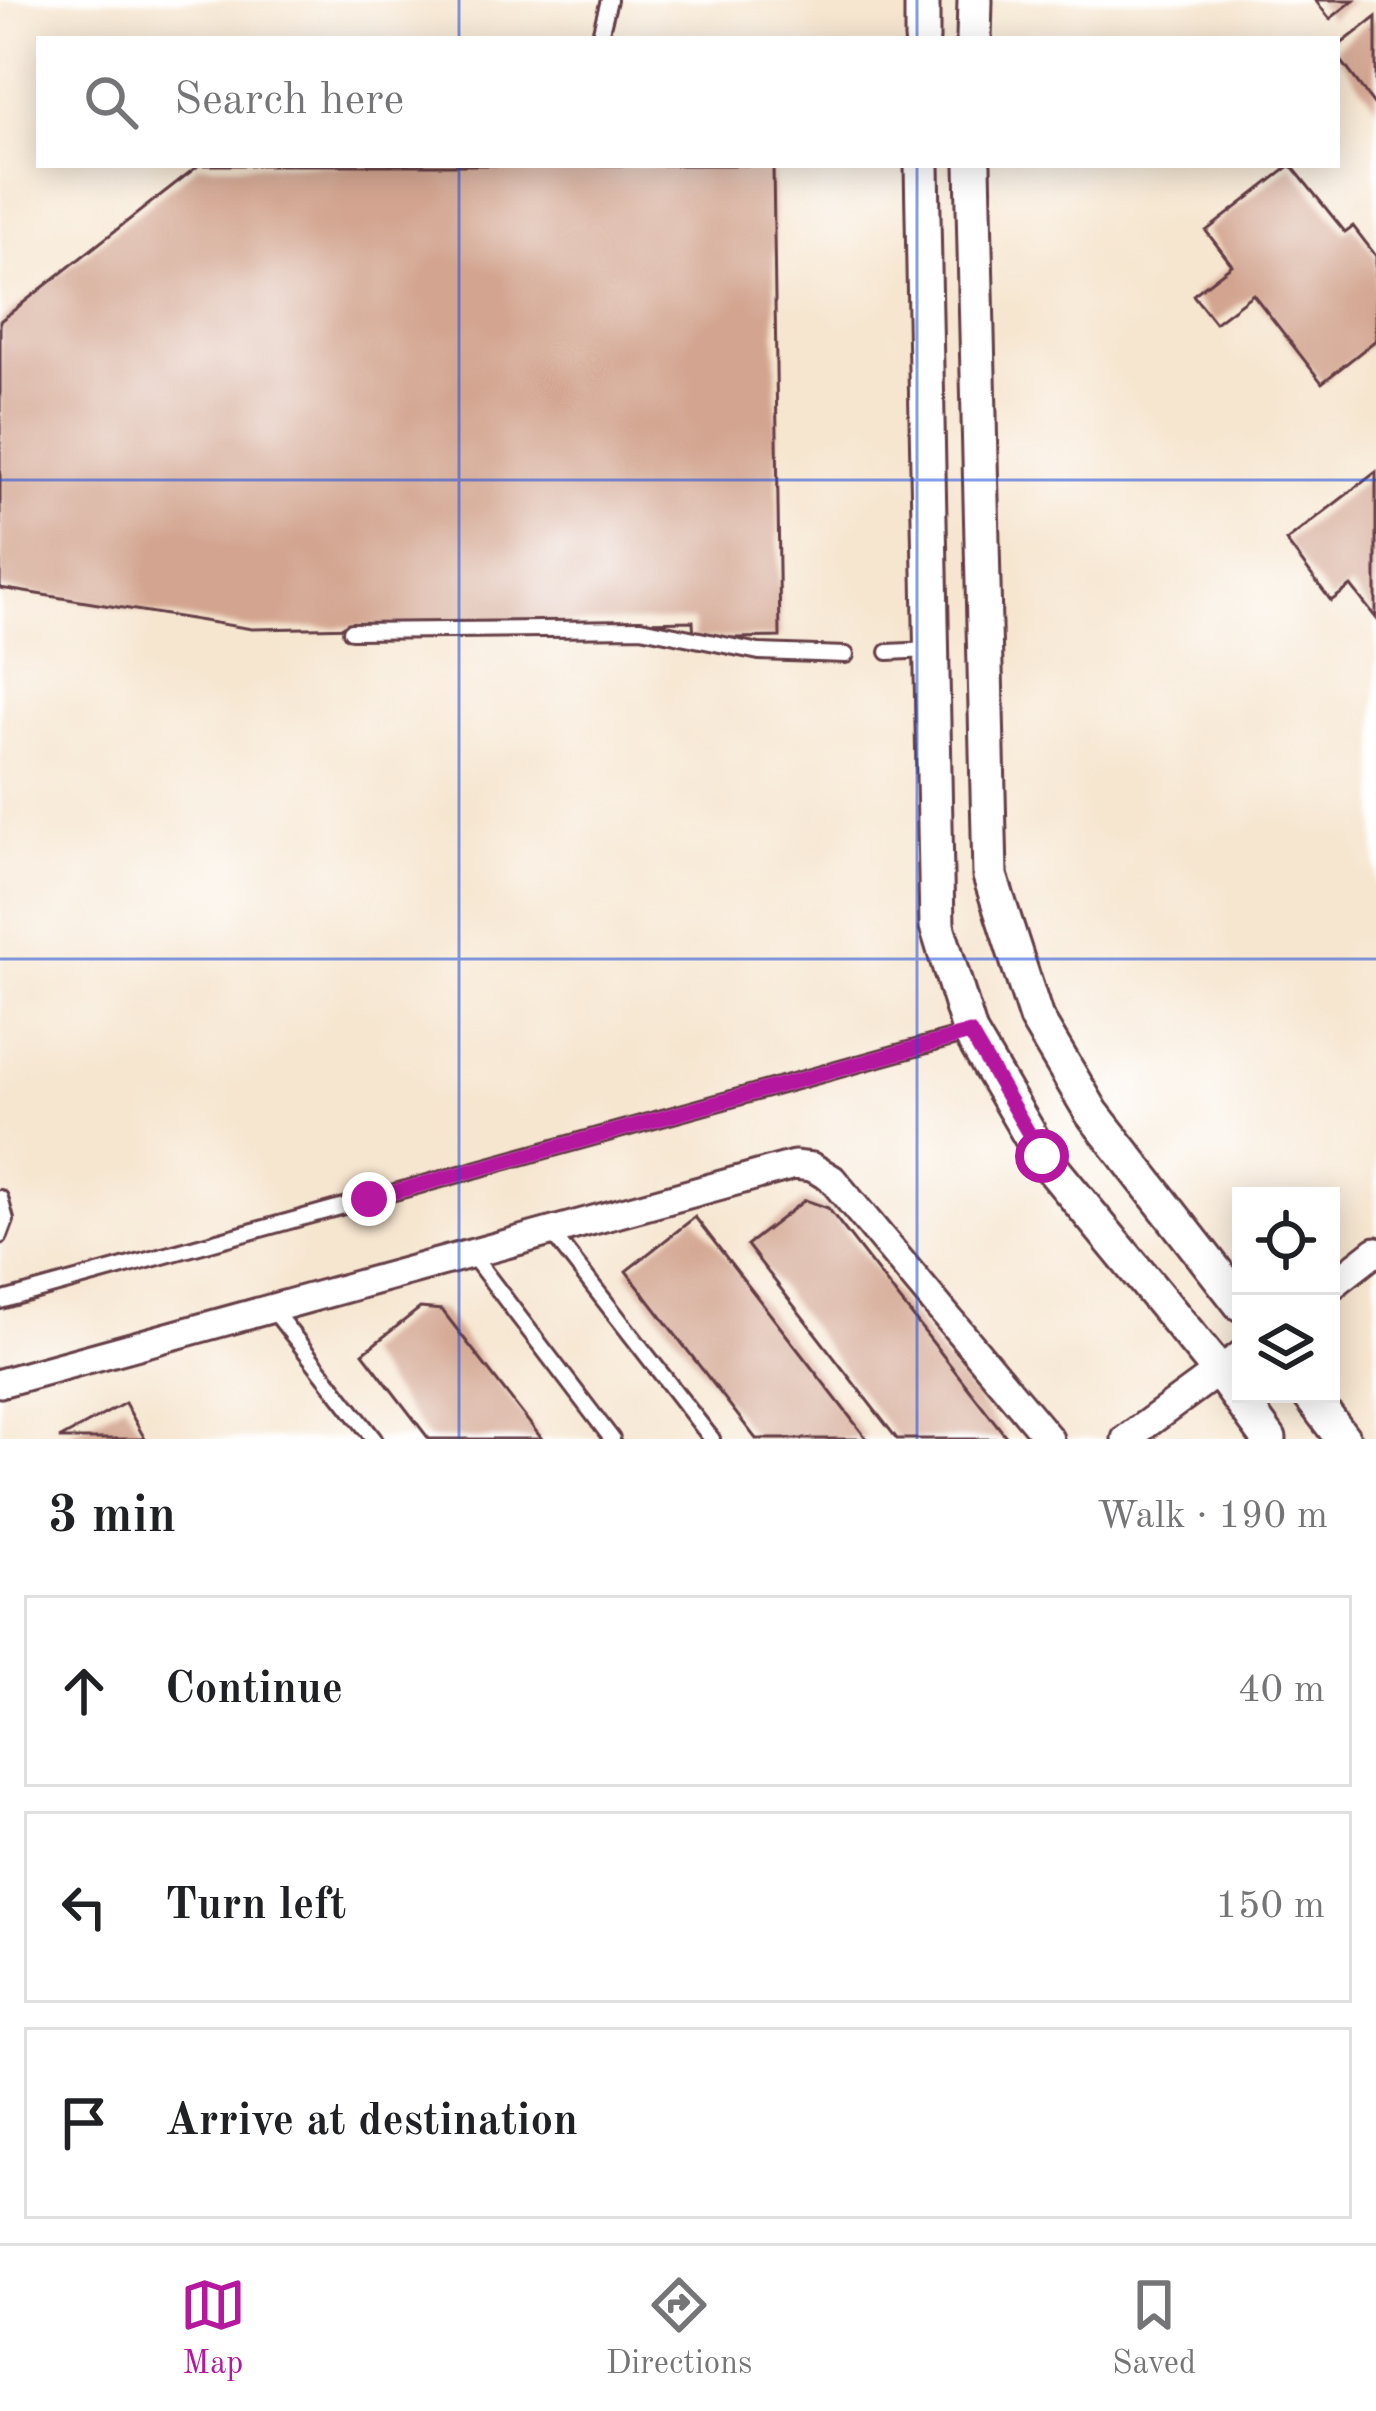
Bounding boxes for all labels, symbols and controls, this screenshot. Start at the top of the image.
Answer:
search box [36,36,1340,168]
icon: search [78,69,144,135]
text: Search here [174,79,404,124]
route start [1015,1129,1069,1183]
route end [342,1172,396,1226]
map controls [1232,1187,1340,1403]
button: locate [1232,1187,1340,1295]
button: layers [1232,1295,1340,1403]
text: 3 min [48,1492,176,1543]
text: Walk · 190 m [1097,1497,1328,1536]
icon: ahead [51,1658,117,1724]
text: Continue [165,1668,343,1713]
text: 40 m [1238,1671,1325,1710]
icon: left [51,1874,117,1940]
text: Turn left [165,1884,346,1929]
text: 150 m [1215,1887,1325,1926]
icon: arrive [51,2090,117,2156]
text: Arrive at destination [165,2100,578,2145]
tab: Map [180,2272,246,2385]
tab: Directions [606,2272,752,2385]
tab: Saved [1112,2272,1196,2385]

